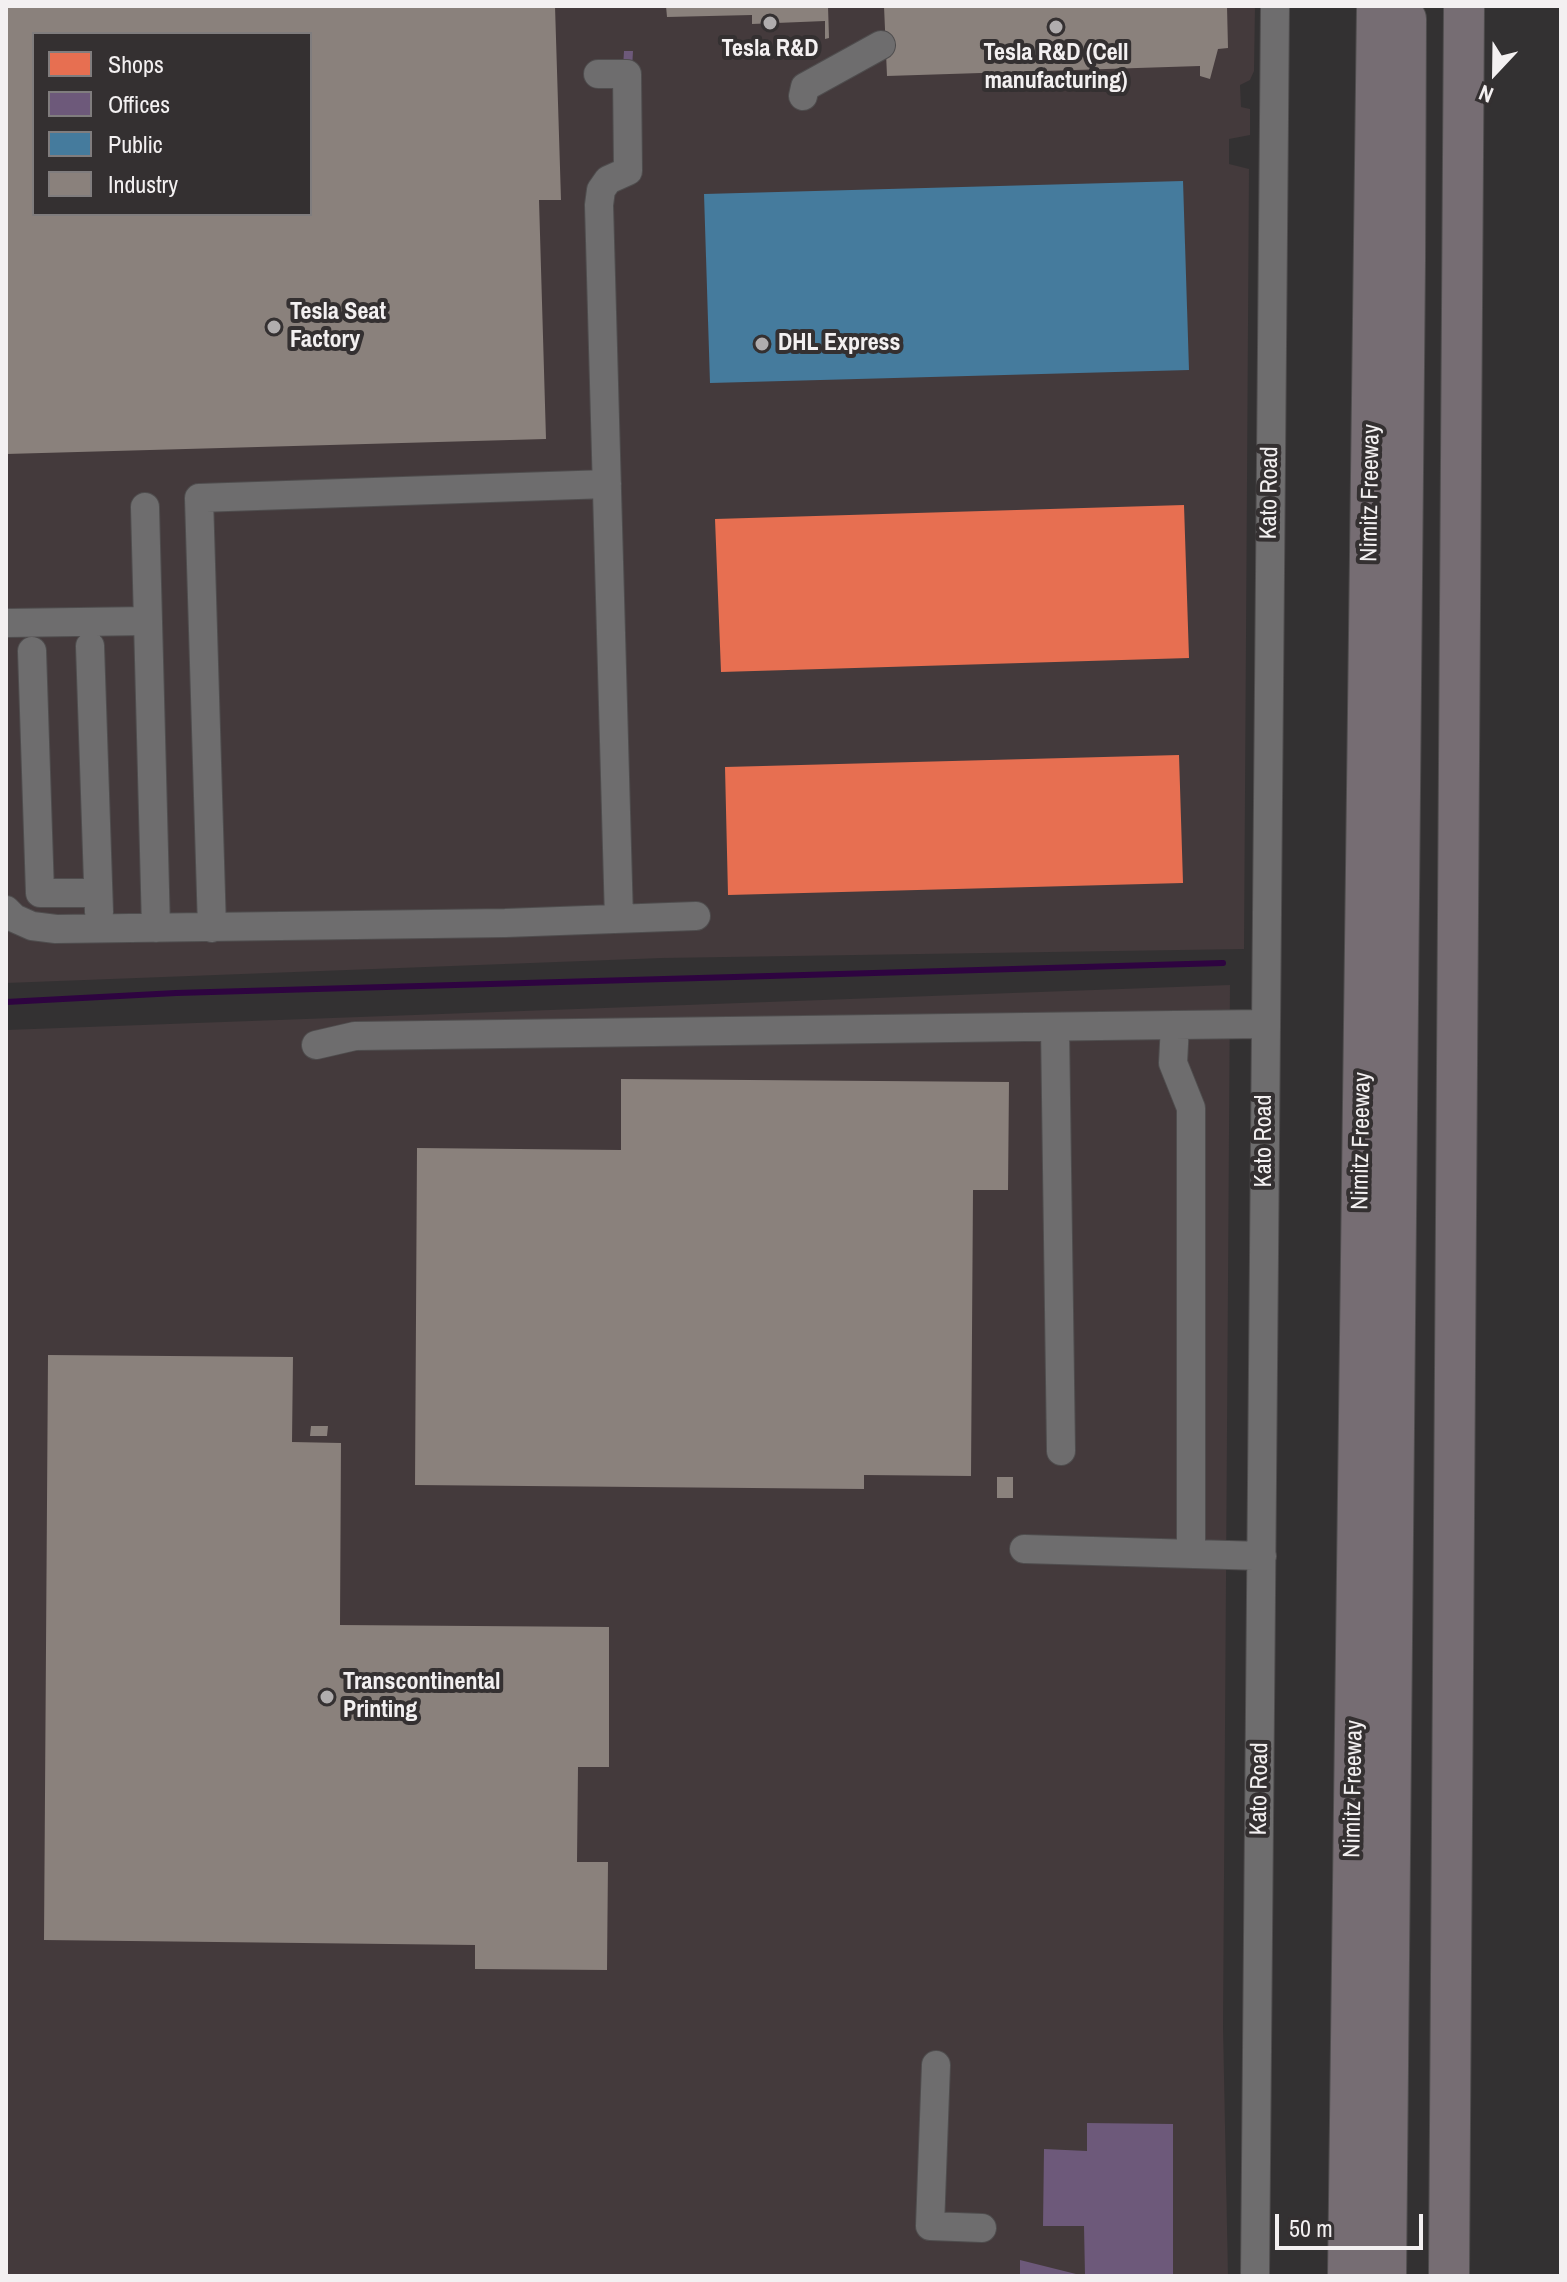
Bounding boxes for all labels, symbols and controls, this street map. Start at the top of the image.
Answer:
marker: Tesla R&D [761,14,779,32]
marker: Tesla R&D (Cell manufacturing) [1047,18,1065,36]
legend [32,32,312,216]
north arrow [1455,32,1535,112]
place label: Tesla R&D [722,36,818,64]
place label: Tesla R&D (Cell manufacturing) [983,40,1129,96]
text: Shops [108,48,164,80]
text: N [1474,78,1498,111]
text: Offices [108,88,170,120]
text: Public [108,128,163,160]
text: Industry [108,168,178,200]
place label: Tesla Seat Factory [290,299,386,355]
marker: Tesla Seat Factory [265,318,283,336]
place label: DHL Express [778,330,900,358]
marker: DHL Express [753,335,771,353]
street label: Nimitz Freeway [1355,424,1387,562]
street label: Kato Road [1255,446,1285,540]
street label: Nimitz Freeway [1346,1072,1378,1210]
street label: Kato Road [1251,1095,1279,1187]
place label: Transcontinental Printing [343,1669,500,1725]
marker: Transcontinental Printing [318,1688,336,1706]
street label: Nimitz Freeway [1338,1720,1370,1858]
street label: Kato Road [1245,1742,1275,1836]
scale bar [1279,2198,1427,2248]
text: 50 m [1289,2212,1333,2244]

